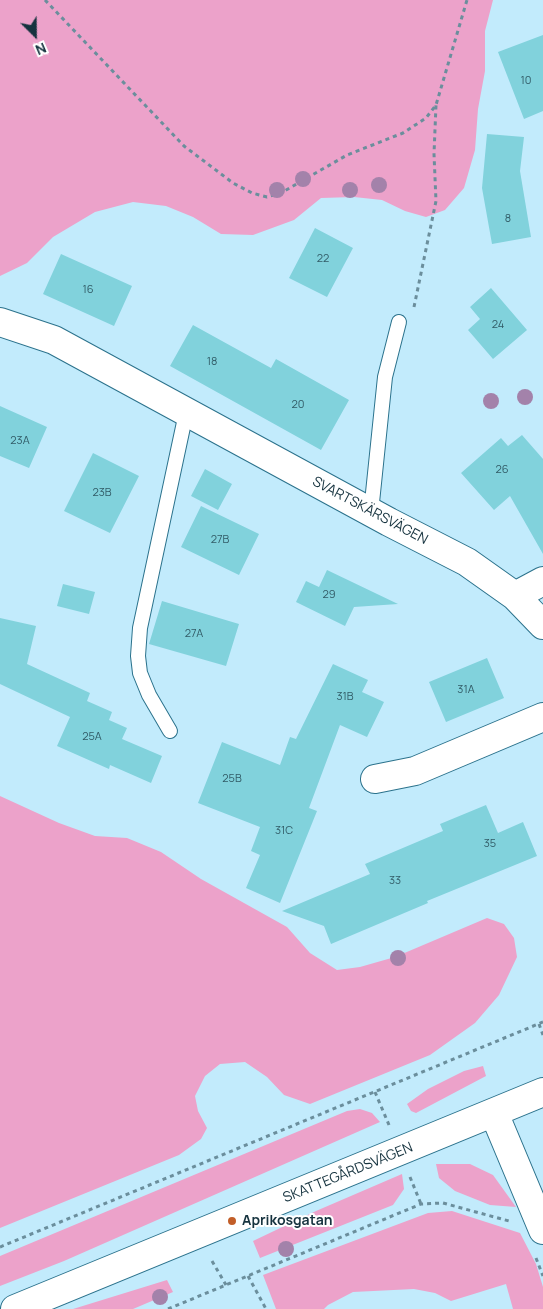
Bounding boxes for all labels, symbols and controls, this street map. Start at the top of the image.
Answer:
north arrow [10,10,60,60]
text: N [33,39,49,60]
house number: 10 [521,74,531,88]
house number: 8 [505,212,511,226]
house number: 22 [317,252,329,266]
house number: 16 [82,283,94,297]
house number: 24 [492,318,504,332]
house number: 18 [207,355,217,369]
house number: 20 [292,398,304,412]
house number: 23A [10,434,30,448]
house number: 26 [495,463,509,477]
street label: SVARTSKÄRSVÄGEN [309,473,431,549]
house number: 23B [92,486,112,500]
house number: 27B [211,533,229,547]
house number: 29 [322,588,336,602]
house number: 27A [185,627,203,641]
house number: 31A [457,683,475,697]
house number: 31B [336,690,354,704]
house number: 25A [82,730,102,744]
house number: 25B [222,772,242,786]
house number: 31C [275,824,293,838]
house number: 35 [484,837,496,851]
house number: 33 [389,874,401,888]
street label: SKATTEGÅRDSVÄGEN [281,1139,415,1207]
place label: Aprikosgatan [242,1213,333,1229]
marker: Aprikosgatan [226,1215,238,1227]

